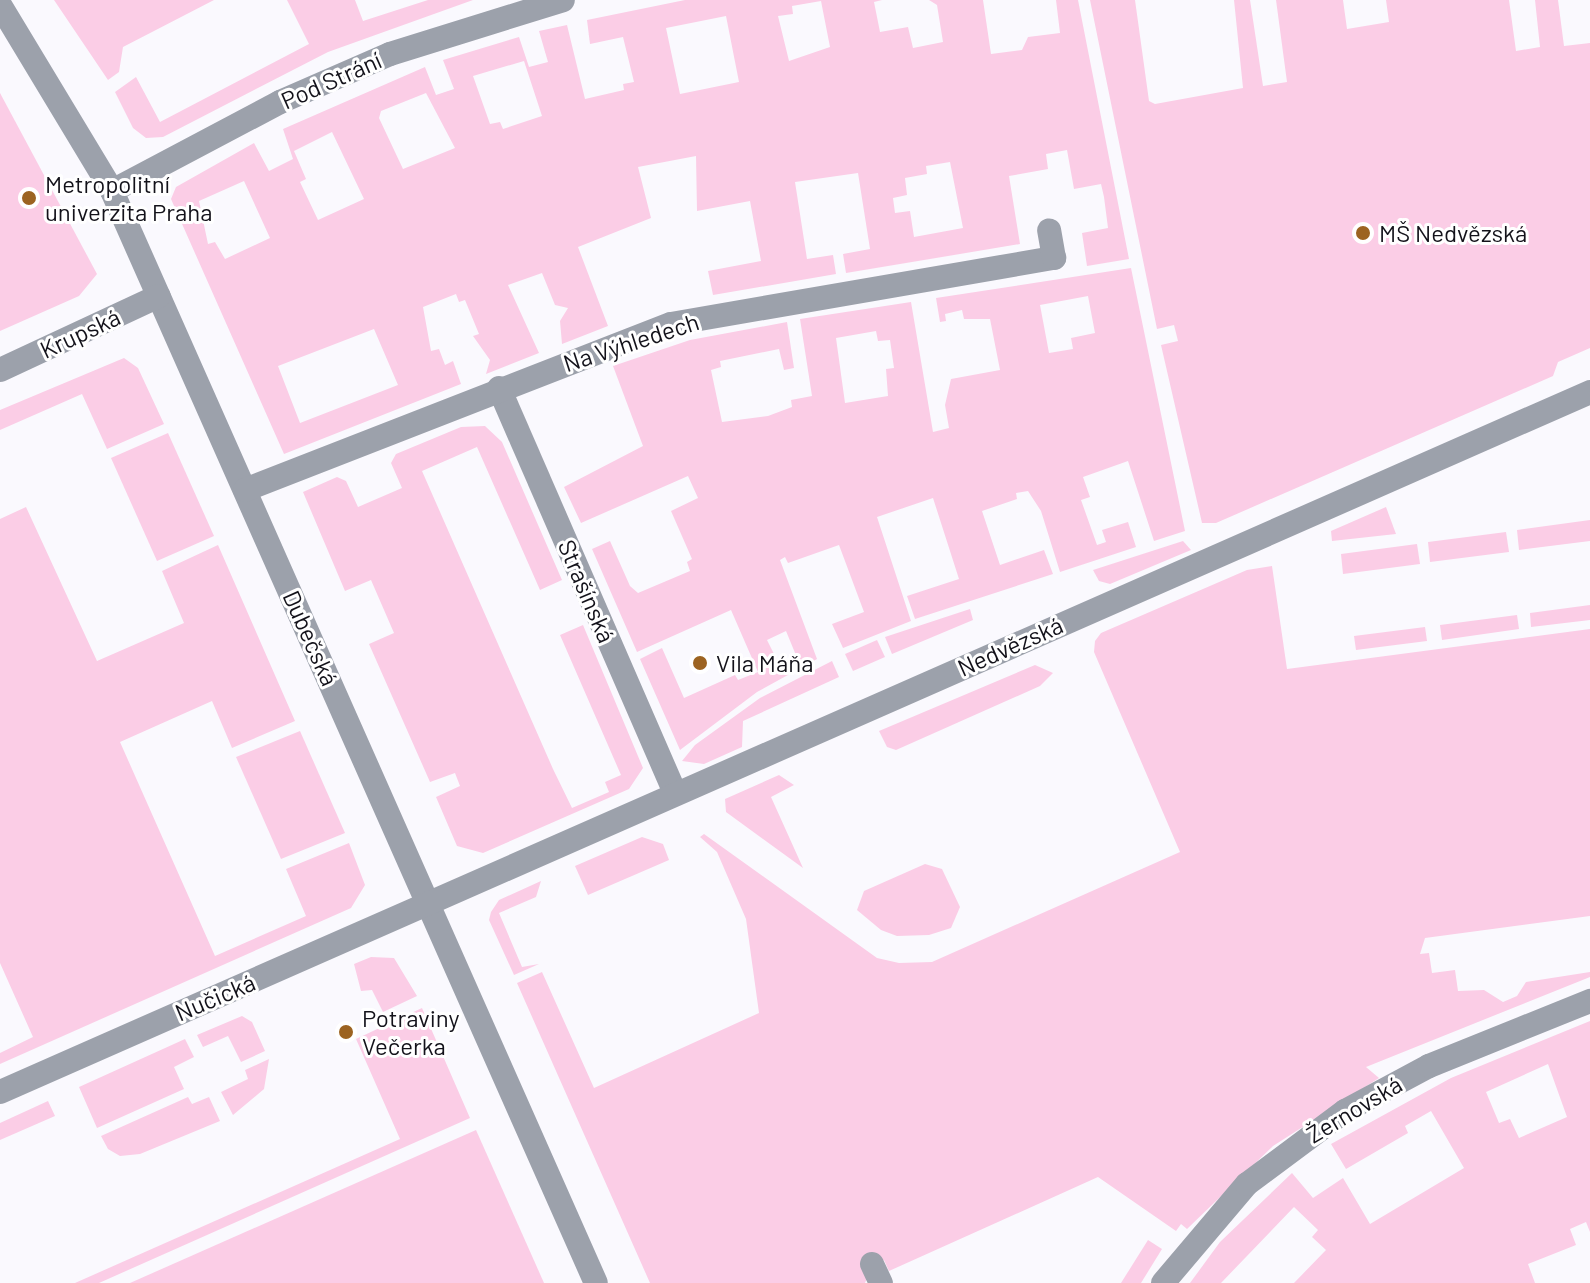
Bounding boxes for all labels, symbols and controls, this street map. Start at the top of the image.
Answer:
street label: Pod Strání [277,45,385,115]
place label: Metropolitní univerzita Praha [45,170,212,226]
marker: Metropolitní univerzita Praha [20,189,38,207]
place label: MŠ Nedvězská [1379,219,1527,247]
marker: MŠ Nedvězská [1354,224,1372,242]
street label: Krupská [35,302,125,364]
street label: Na Výhledech [560,307,702,377]
street label: Strašínská [552,535,622,647]
street label: Dubečská [277,586,345,690]
street label: Nedvězská [953,610,1067,682]
place label: Vila Máňa [716,649,813,677]
marker: Vila Máňa [691,654,709,672]
street label: Nučická [171,967,259,1027]
place label: Potraviny Večerka [362,1004,460,1060]
marker: Potraviny Večerka [337,1023,355,1041]
street label: Žernovská [1301,1069,1407,1149]

